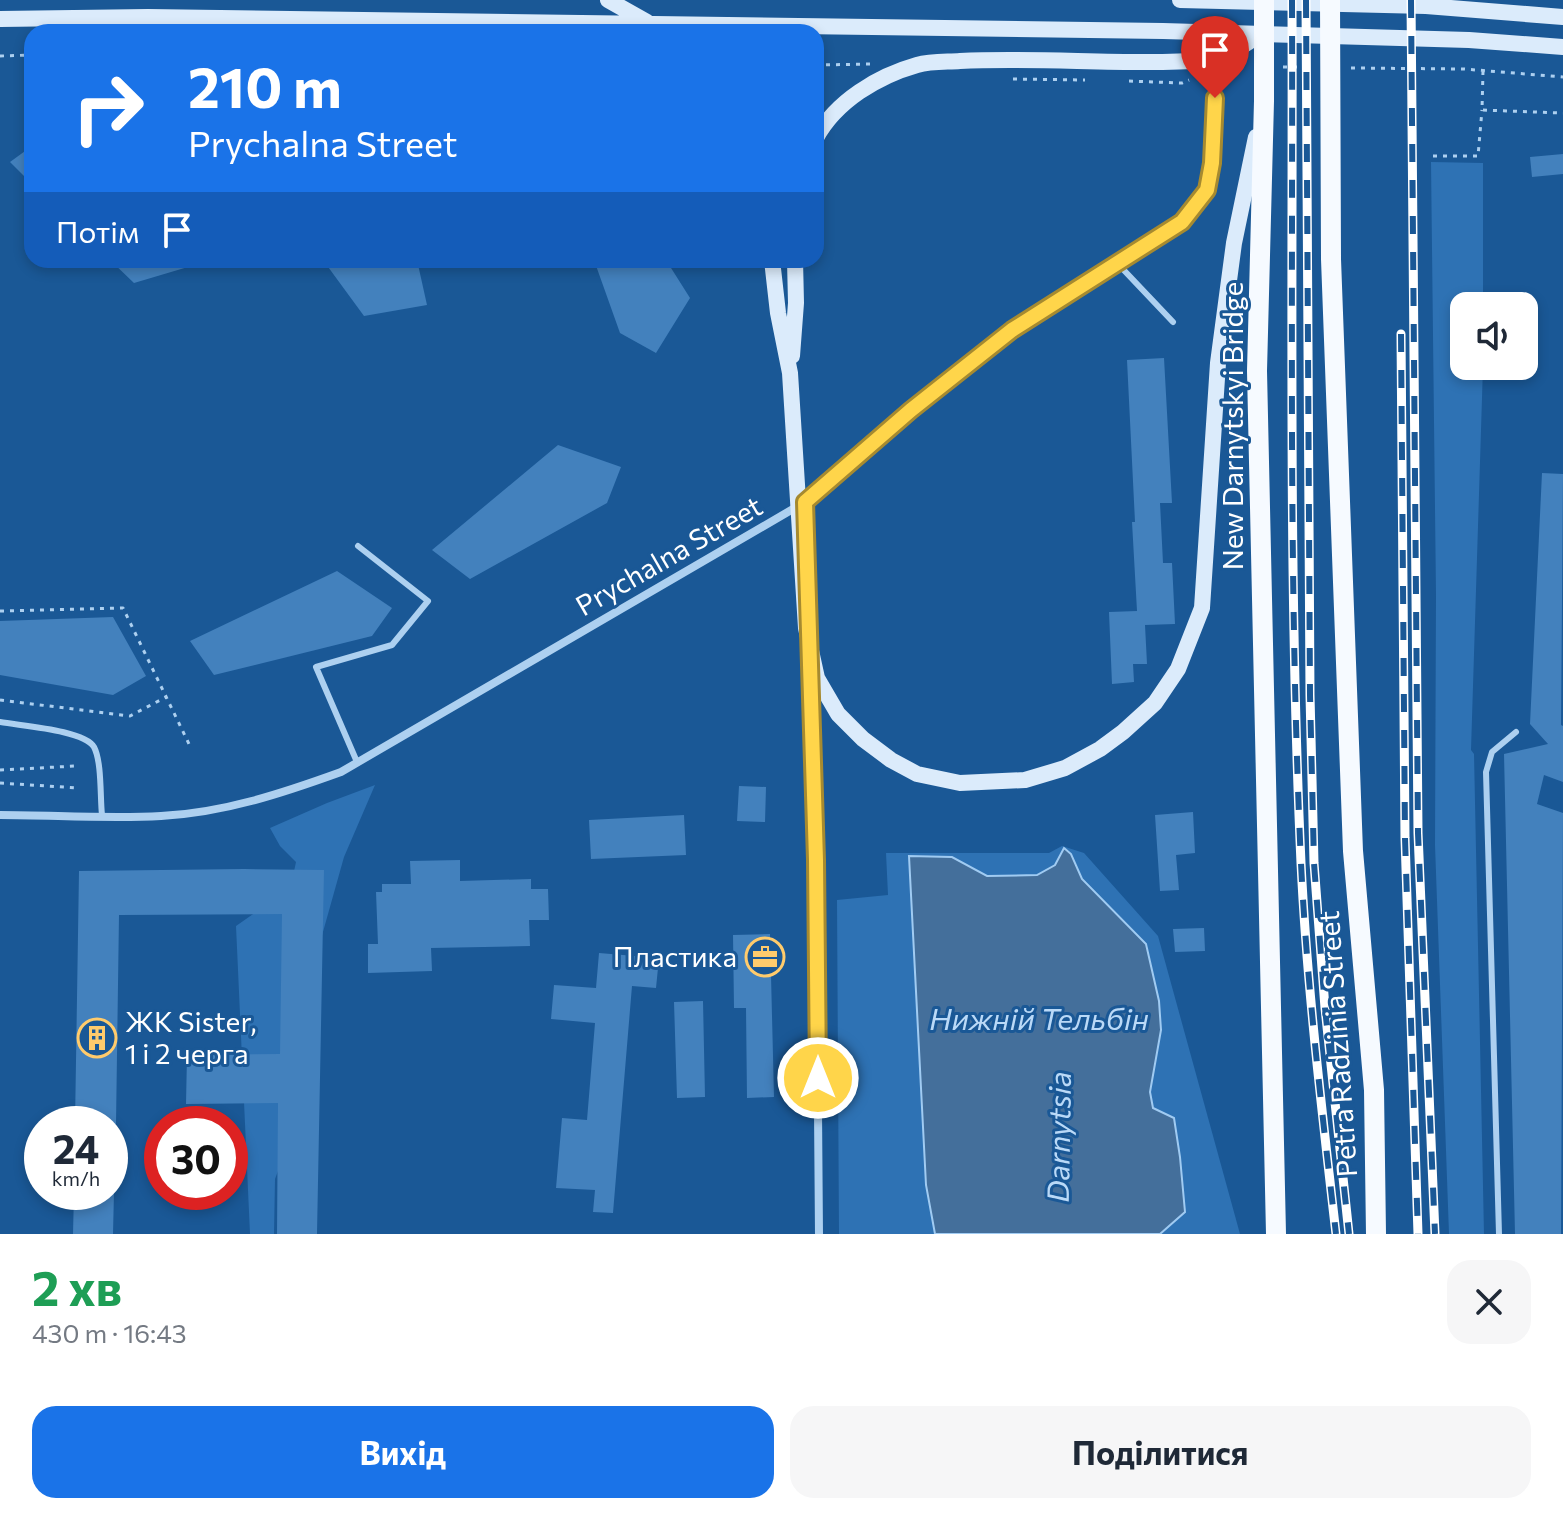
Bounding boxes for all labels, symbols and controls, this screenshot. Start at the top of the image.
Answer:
pin [1181,16,1249,98]
icon: arrive [1193,28,1237,72]
text: 210 m [188,51,342,120]
icon: right [56,56,160,160]
text: Prychalna Street [188,120,457,164]
icon: arrive [155,208,199,252]
text: Потім [56,212,139,249]
street label: New Darnytskyi Bridge [1215,282,1249,570]
map controls [1450,292,1538,380]
button: sound [1450,292,1538,380]
street label: Prychalna Street [569,488,768,622]
street label: Petra Radzinia Street [1311,910,1363,1178]
office icon: Пластика [744,936,786,978]
place label: Пластика [613,939,737,973]
water label: Нижній Тельбін [929,999,1149,1036]
place label: ЖК Sister, 1 і 2 черга [125,1004,257,1070]
building icon: ЖК Sister, 1 і 2 черга [76,1017,118,1059]
position arrow [776,1036,860,1120]
water label: Darnytsia [1038,1071,1077,1203]
speed limit sign: 30 [144,1106,248,1210]
text: 24 [53,1123,99,1172]
text: km/h [52,1166,100,1190]
text: 2 хв [32,1257,122,1316]
button: close [1447,1260,1531,1344]
text: 430 m · 16:43 [32,1317,187,1348]
button: Вихід [32,1406,774,1498]
button: Поділитися [790,1406,1531,1498]

